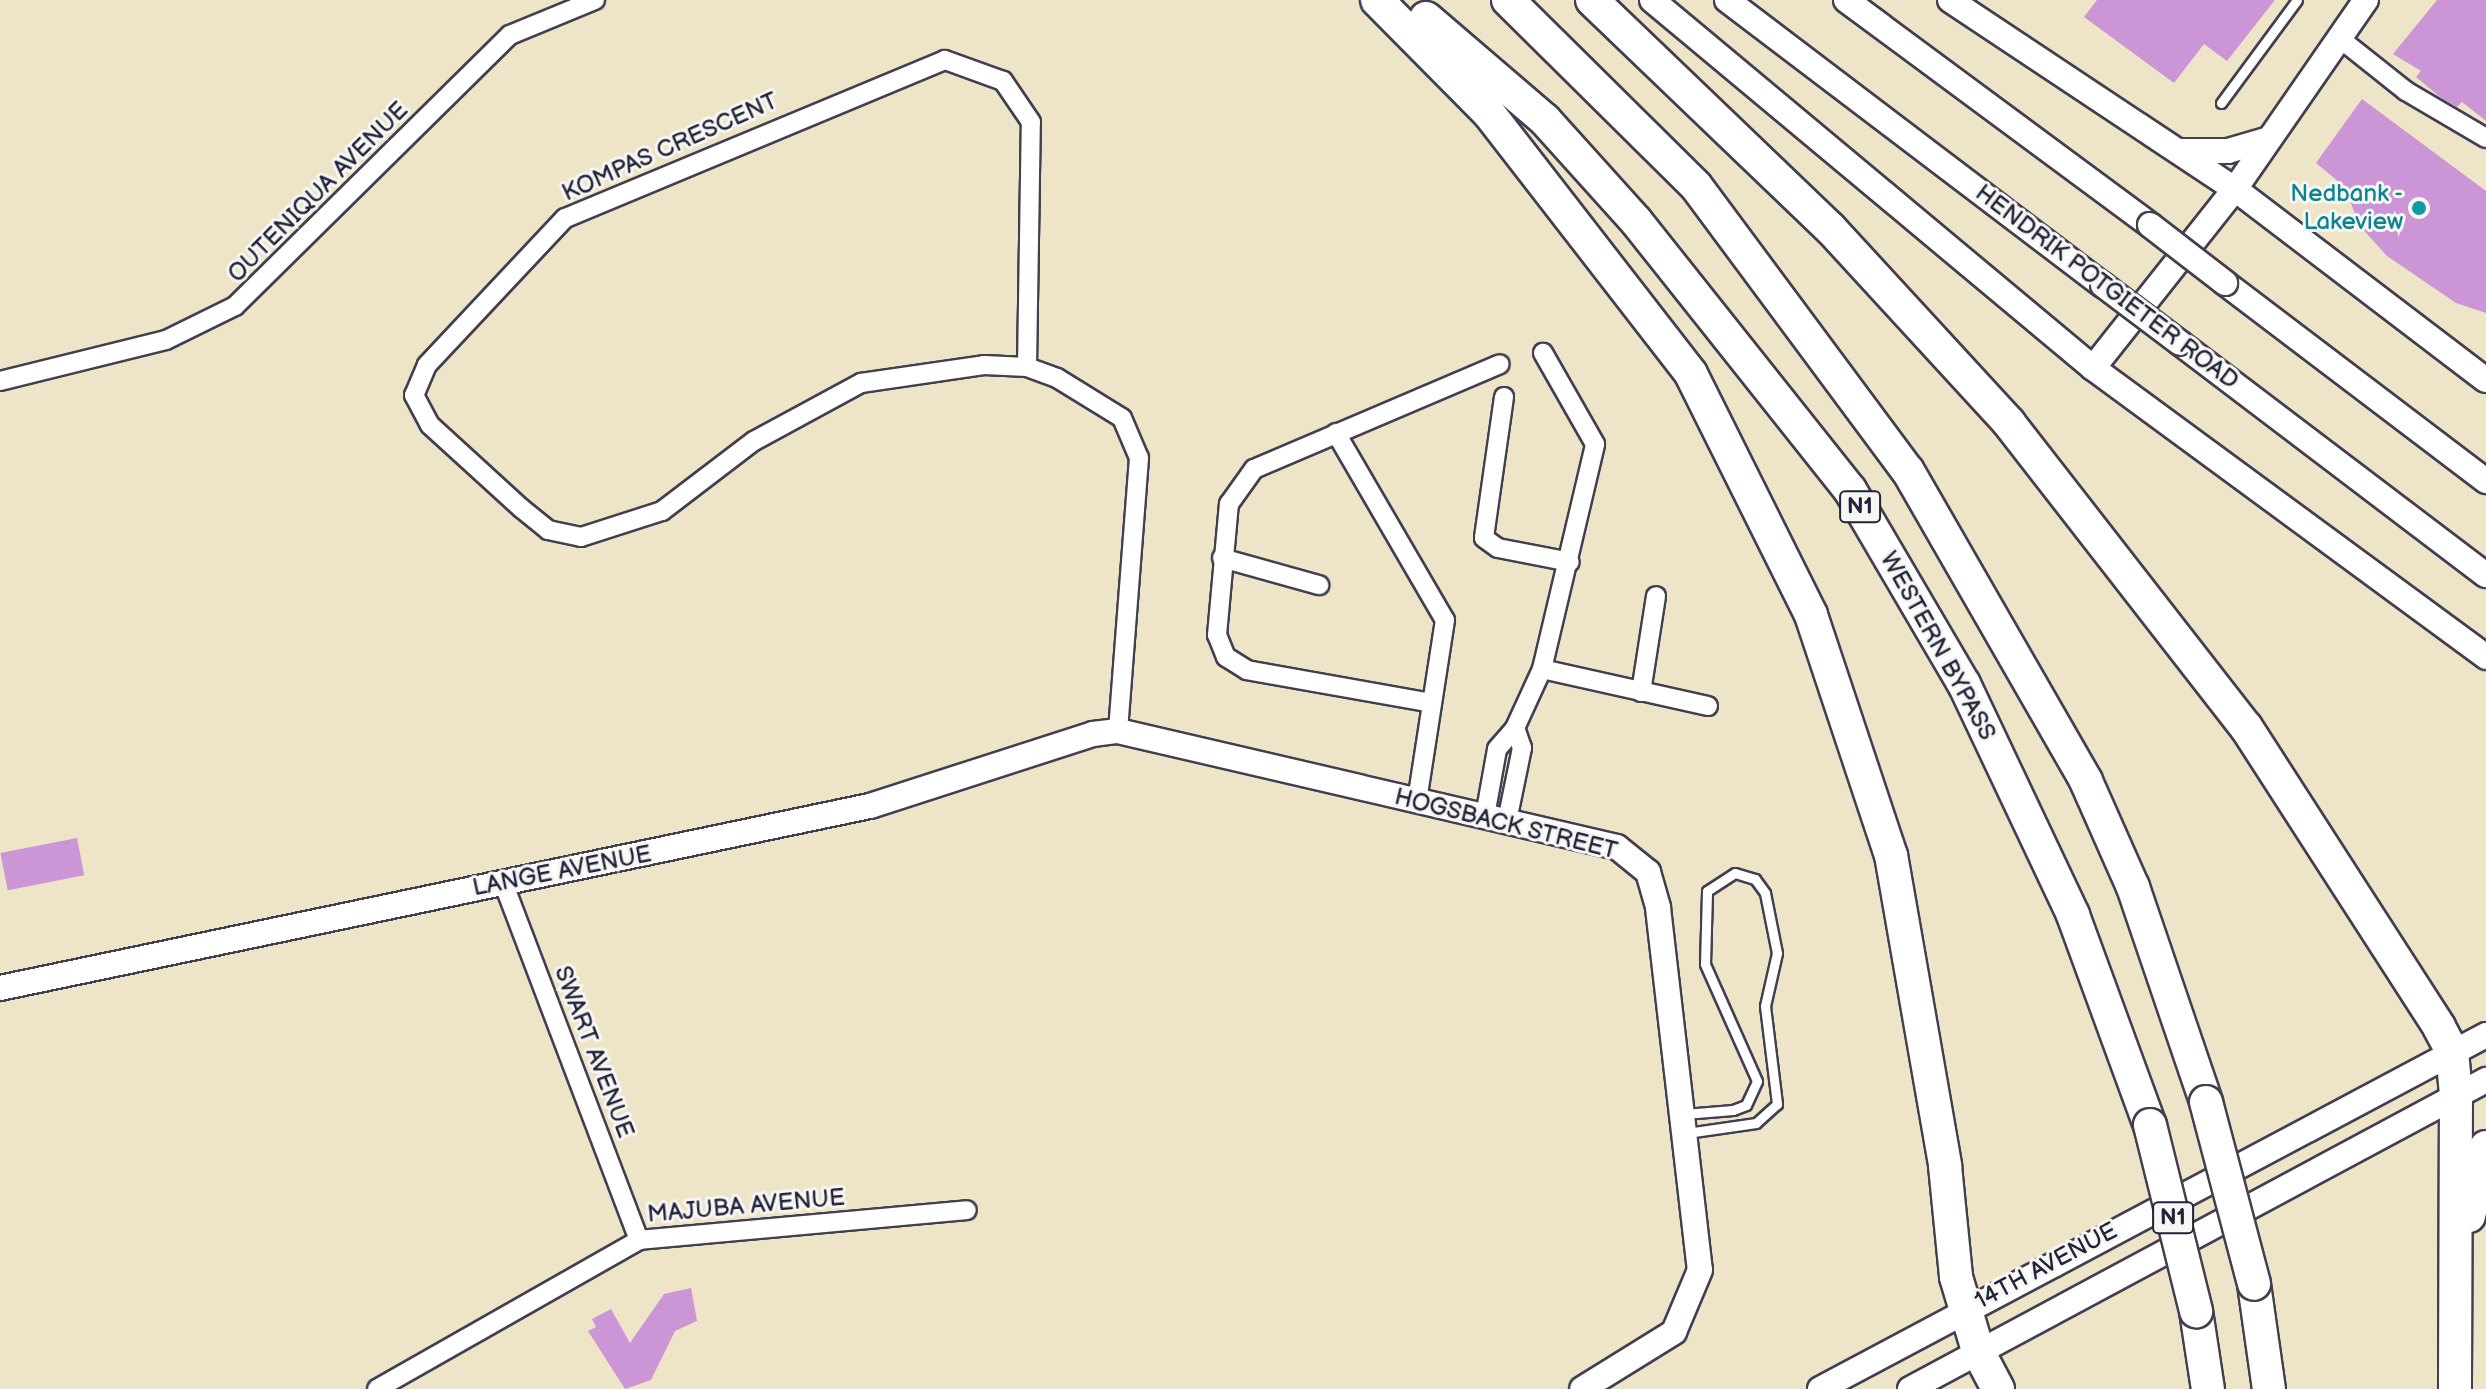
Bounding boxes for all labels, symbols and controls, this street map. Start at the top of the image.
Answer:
street label: KOMPAS CRESCENT [558,86,782,208]
street label: OUTENIQUA AVENUE [222,96,414,288]
street label: HENDRIK POTGIETER ROAD [1970,179,2244,395]
place label: Nedbank - Lakeview [2289,180,2403,236]
marker: Nedbank - Lakeview [2410,199,2428,217]
road number: N1 [1838,489,1882,525]
street label: WESTERN BYPASS [1874,547,2002,745]
street label: HOGSBACK STREET [1391,782,1621,866]
street label: LANGE AVENUE [470,840,654,902]
street label: SWART AVENUE [548,962,640,1142]
street label: MAJUBA AVENUE [646,1183,846,1229]
road number: N1 [2151,1200,2195,1236]
street label: 14TH AVENUE [1970,1216,2122,1316]

